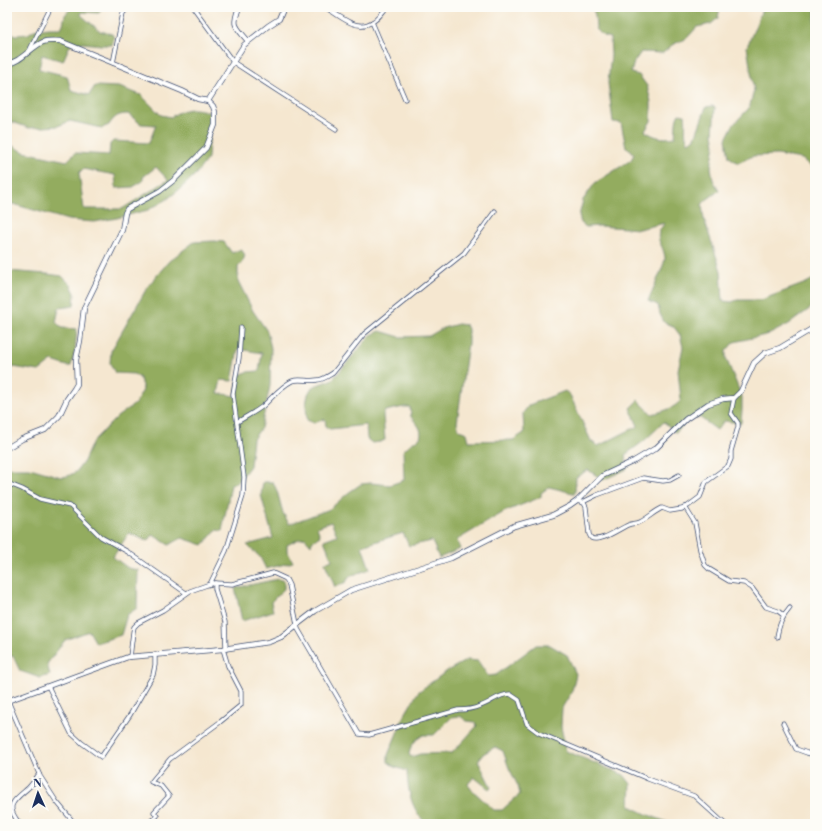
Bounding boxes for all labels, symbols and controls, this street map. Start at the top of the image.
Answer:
north arrow [18,773,58,813]
text: N [33,777,43,791]

